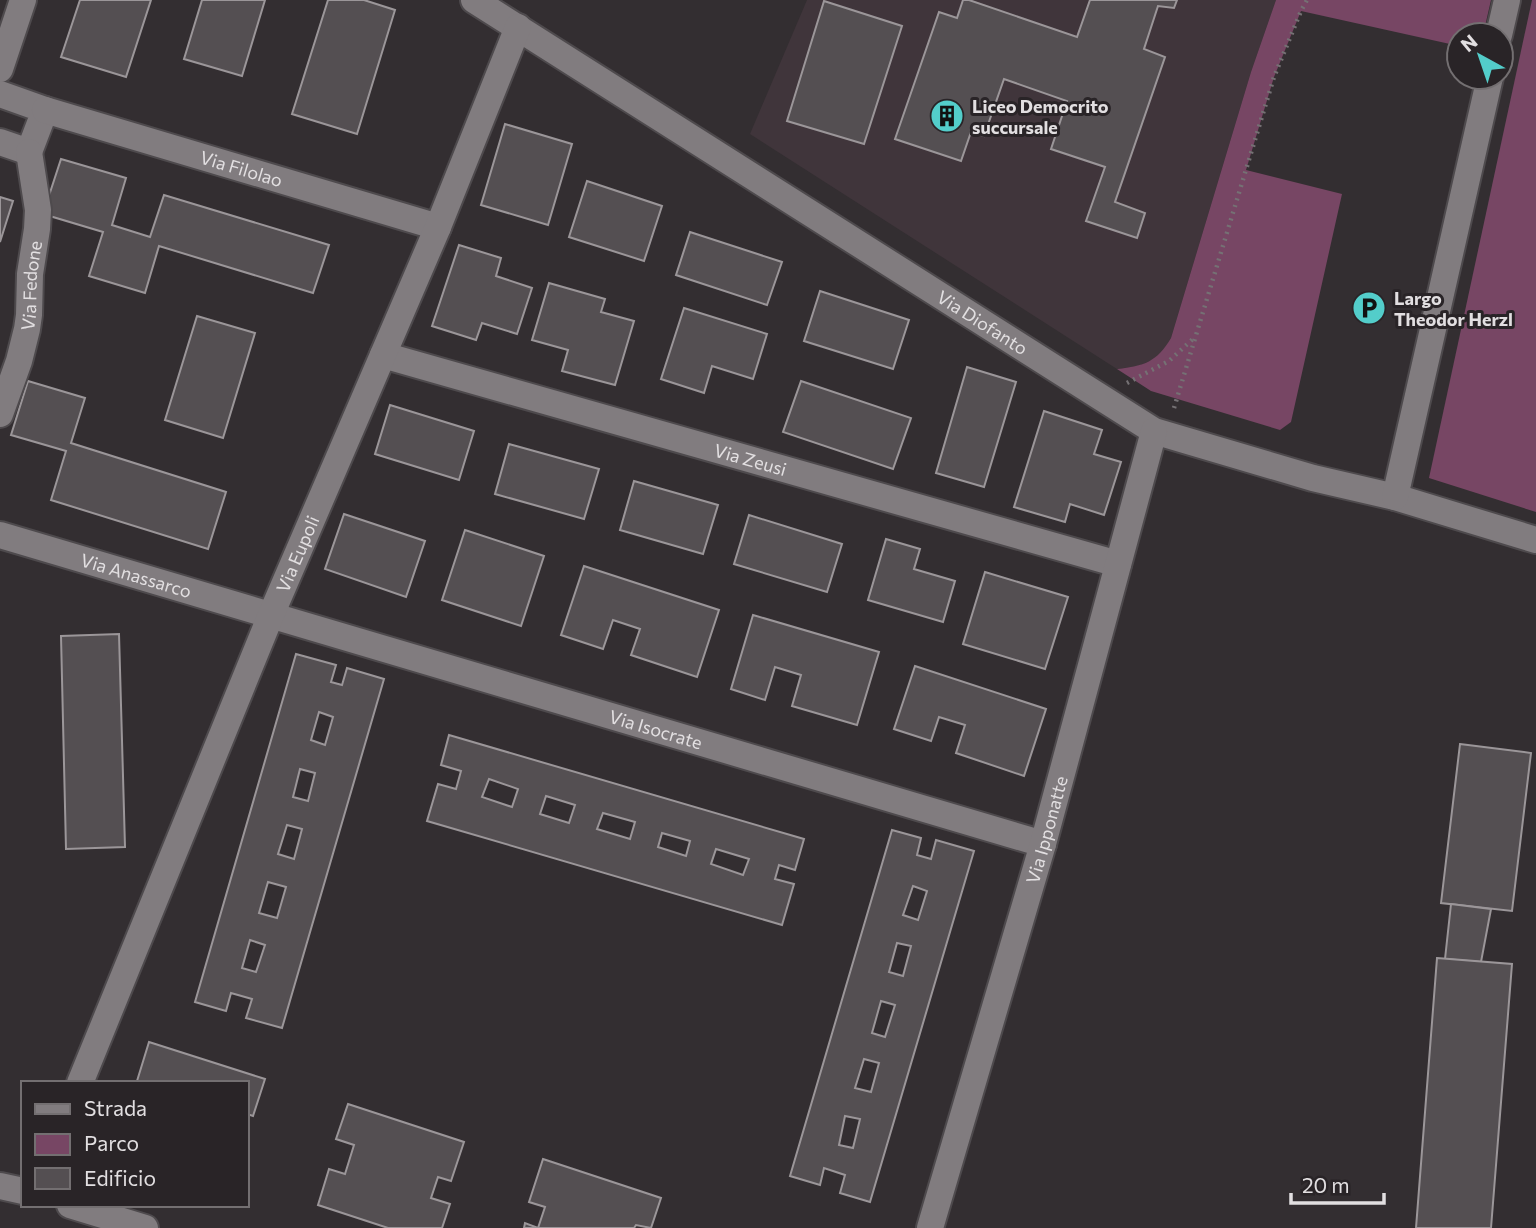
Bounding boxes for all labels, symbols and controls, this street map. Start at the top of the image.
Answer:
north arrow [1445,21,1515,91]
text: N [1456,29,1482,56]
place label: Liceo Democrito succursale [972,95,1109,138]
building icon: Liceo Democrito succursale [928,97,966,135]
street label: Via Filolao [198,146,285,191]
street label: Via Fedone [16,239,46,332]
street label: Via Diofanto [933,285,1032,359]
place label: Largo Theodor Herzl [1394,287,1513,330]
parking icon: Largo Theodor Herzl [1350,289,1388,327]
street label: Via Zeusi [712,439,789,480]
street label: Via Eupoli [271,512,323,596]
street label: Via Anassarco [78,549,194,602]
street label: Via Isocrate [607,705,705,753]
street label: Via Ipponatte [1021,773,1072,886]
legend [21,1081,248,1207]
text: Strada [84,1095,147,1120]
text: Parco [84,1130,139,1155]
scale bar [1291,1162,1384,1206]
text: Edificio [84,1165,156,1190]
text: 20 m [1302,1172,1350,1197]

